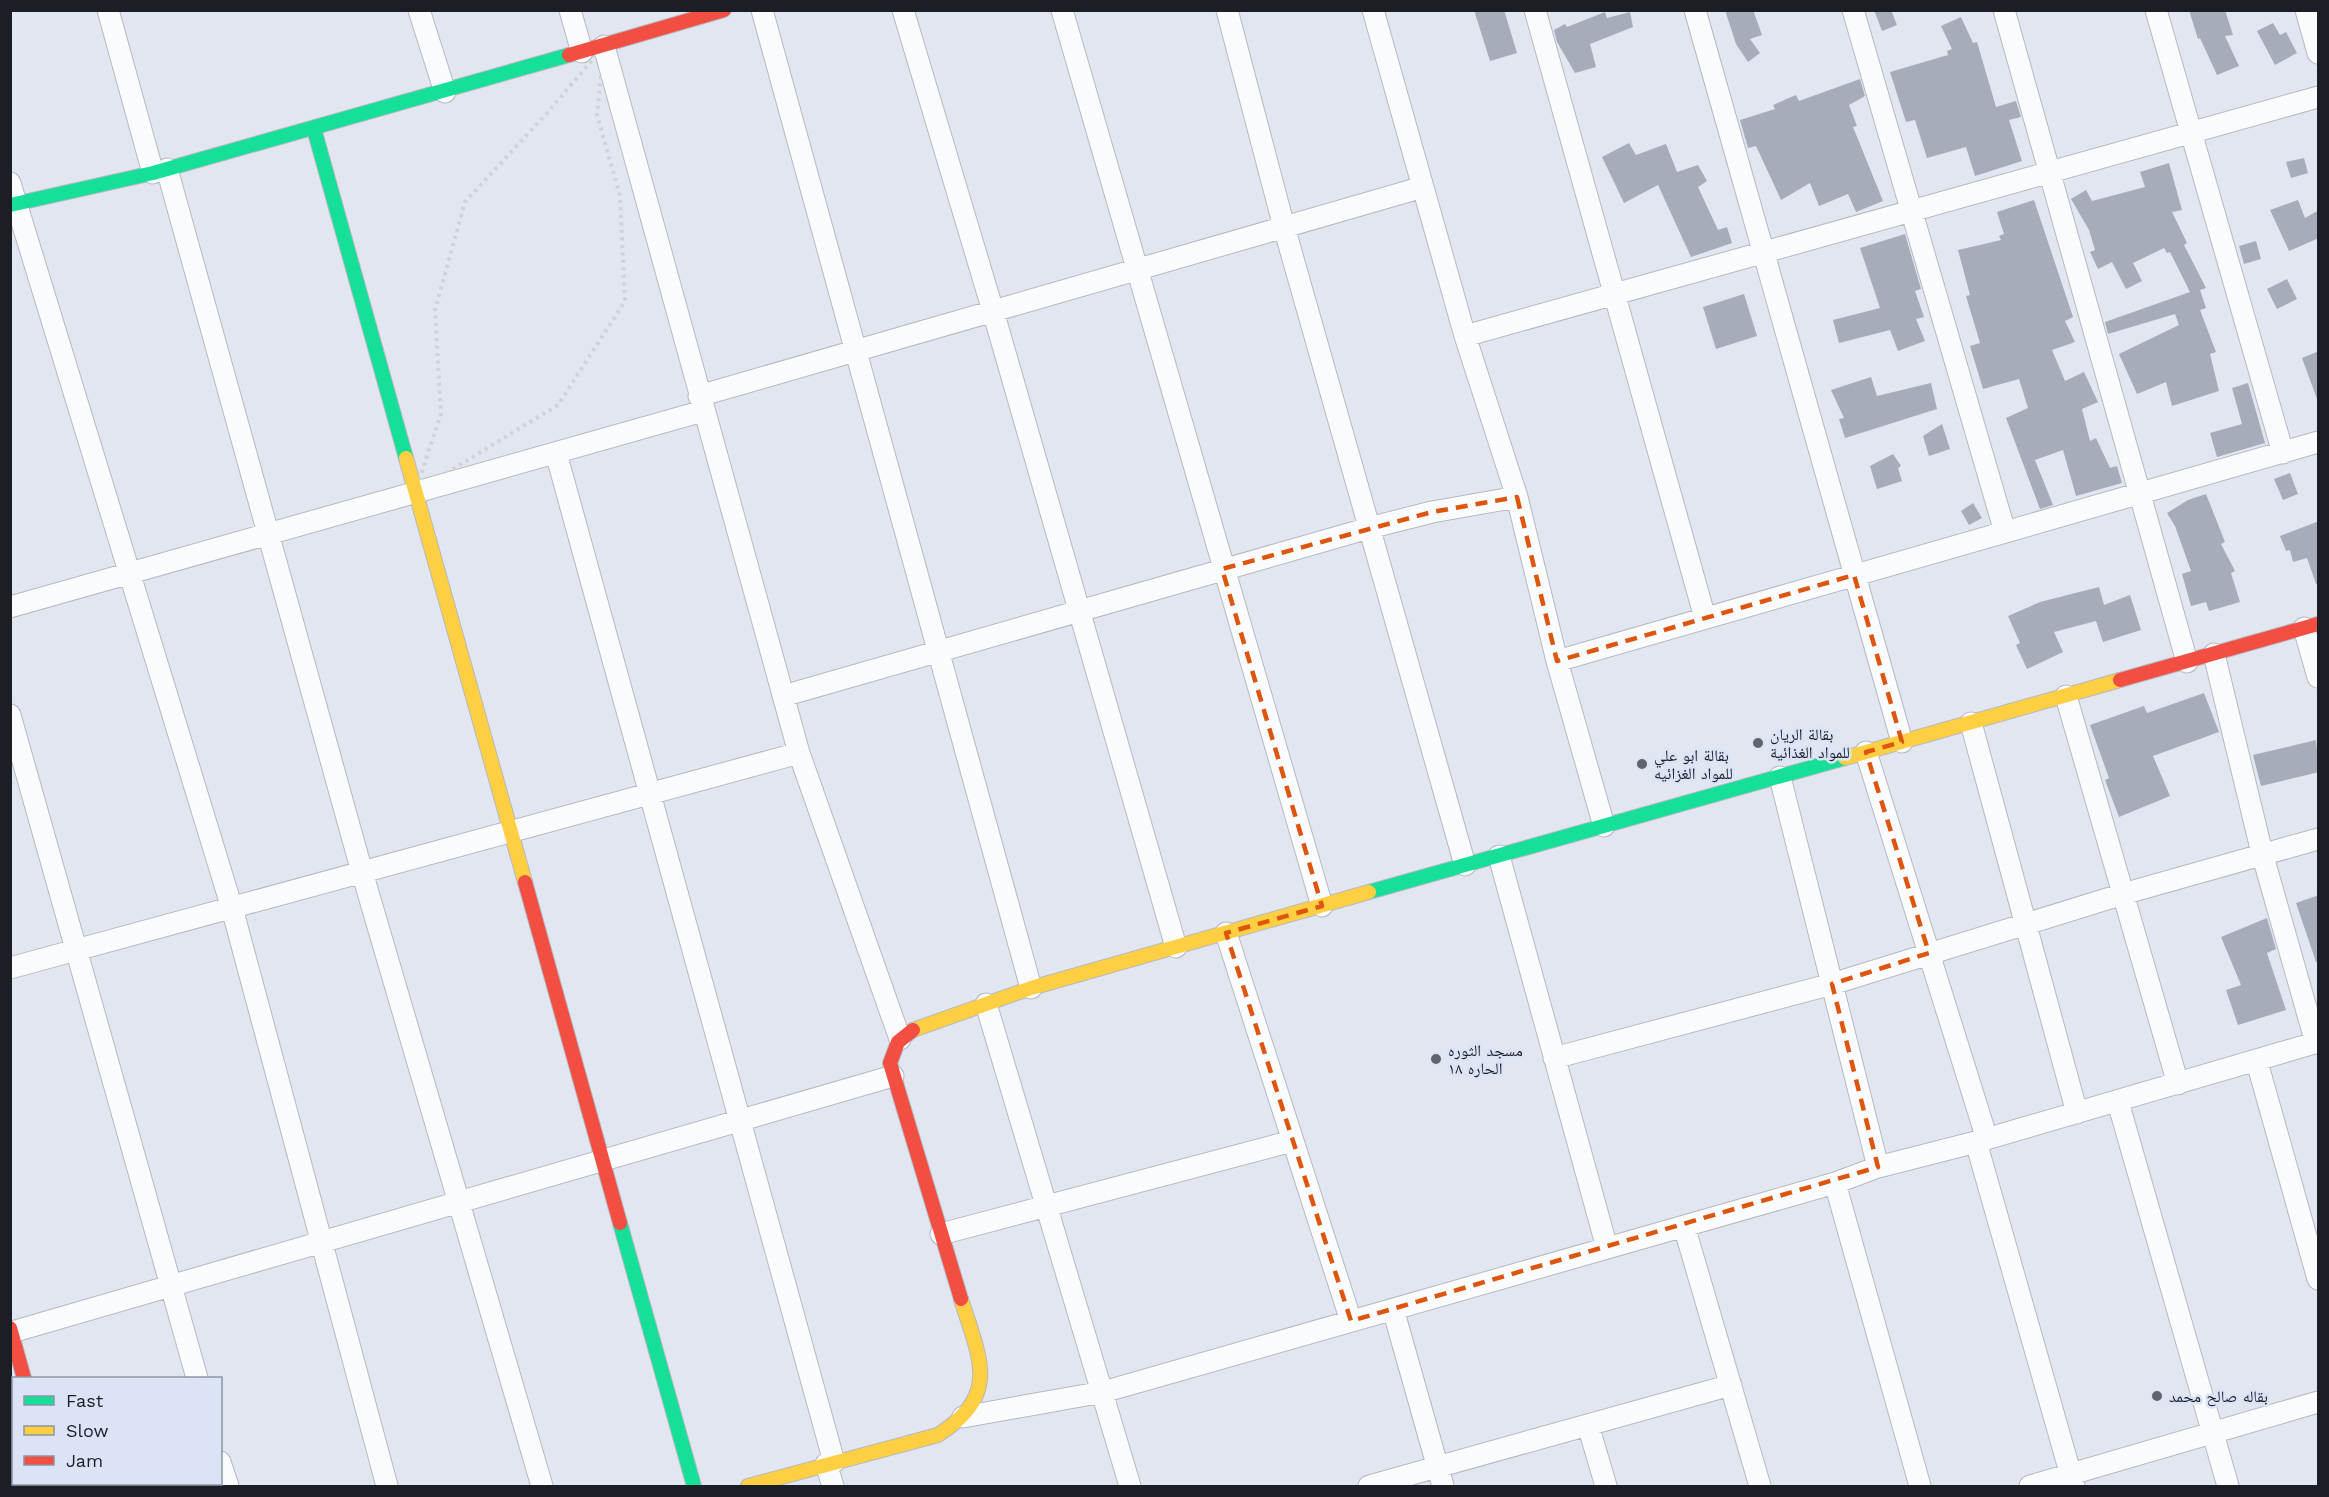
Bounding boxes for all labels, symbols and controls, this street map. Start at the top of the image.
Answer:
place label: بقالة الريان للمواد الغذائية [1770,725,1850,762]
marker: بقالة الريان للمواد الغذائية [1751,736,1765,750]
place label: بقالة ابو علي للمواد الغزائيه [1654,746,1733,783]
marker: بقالة ابو علي للمواد الغزائيه [1635,757,1649,771]
place label: مسجد الثوره الحاره ١٨ [1448,1041,1523,1078]
marker: مسجد الثوره الحاره ١٨ [1429,1052,1443,1066]
legend [12,1377,222,1485]
place label: بقاله صالح محمد [2169,1387,2268,1407]
marker: بقاله صالح محمد [2150,1389,2164,1403]
text: Fast [66,1390,104,1411]
text: Slow [66,1420,109,1441]
text: Jam [66,1450,103,1471]

